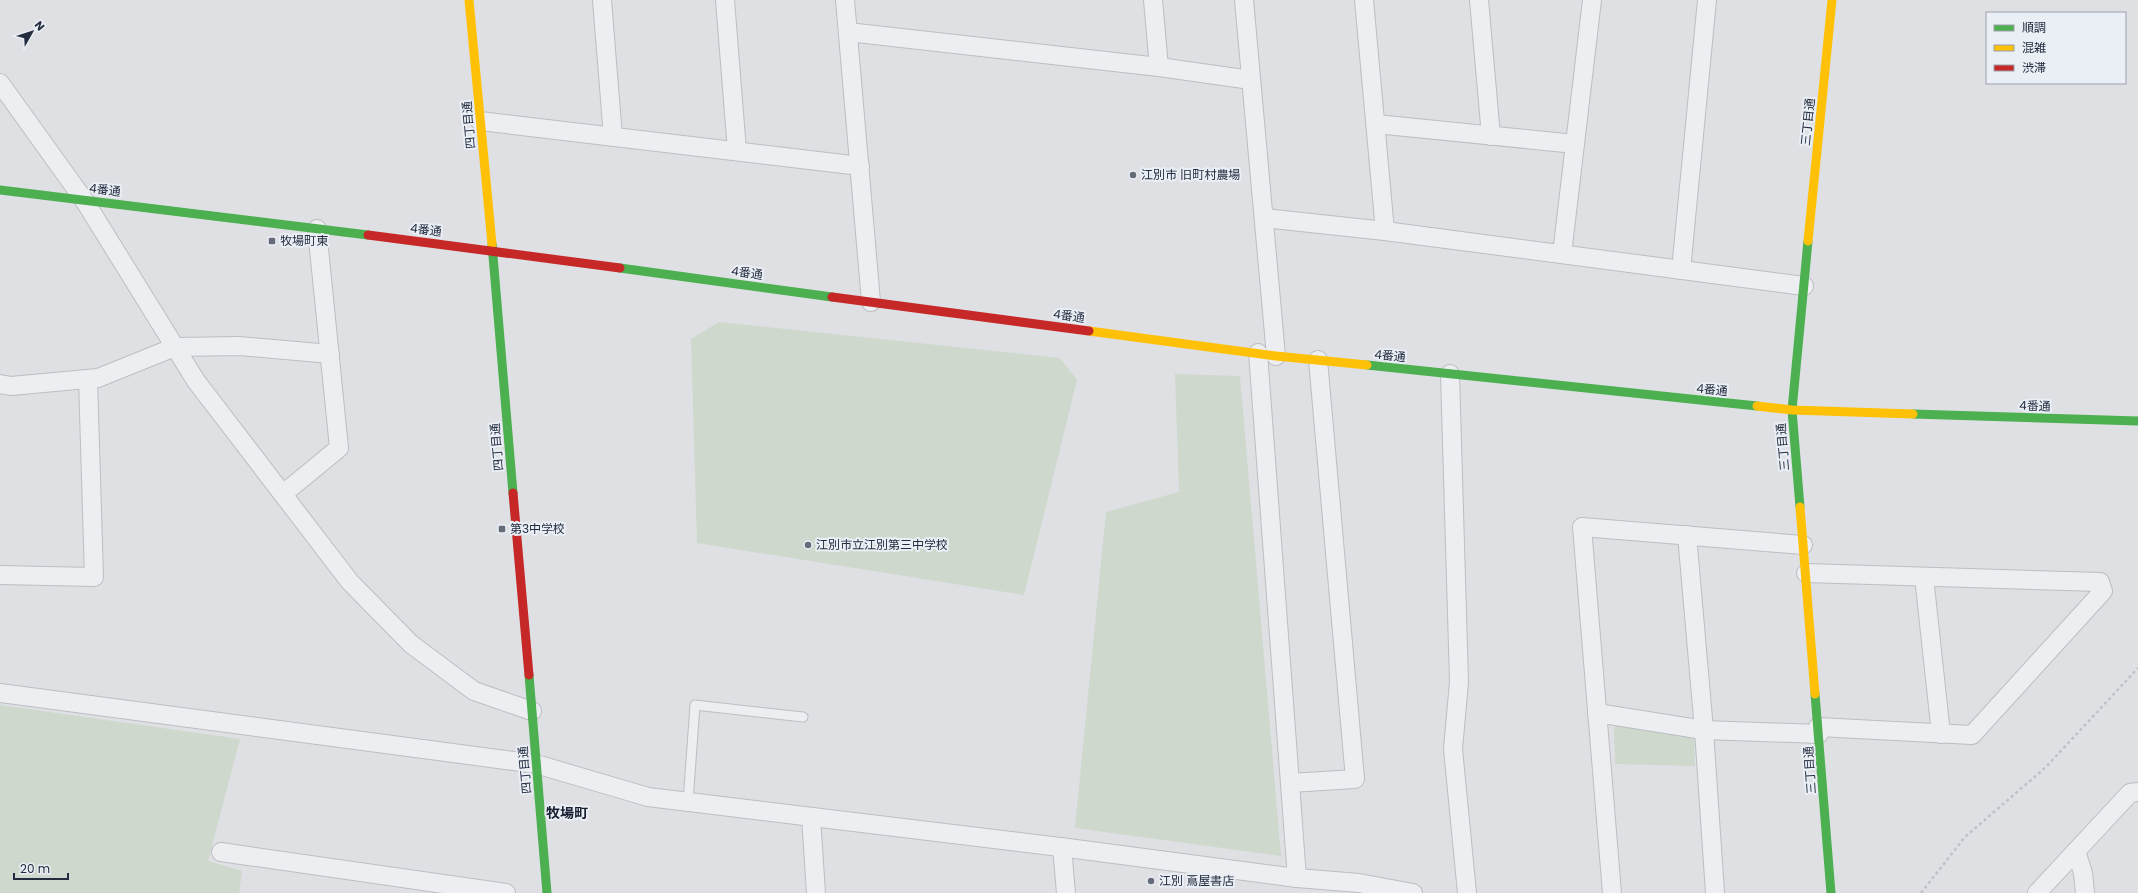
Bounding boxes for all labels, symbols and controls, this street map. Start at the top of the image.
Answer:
north arrow [12,12,52,52]
legend [1986,12,2126,84]
text: N [31,17,49,34]
text: 順調 [2022,19,2046,36]
text: 混雑 [2022,39,2046,56]
text: 渋滞 [2022,59,2046,76]
street label: 三丁目通 [1797,97,1818,147]
street label: 四丁目通 [458,100,479,150]
place label: 江別市 旧町村農場 [1141,166,1240,183]
marker: 江別市 旧町村農場 [1128,170,1138,180]
street label: 4番通 [88,179,122,200]
street label: 4番通 [409,219,443,240]
place label: 牧場町東 [280,232,328,249]
marker: 牧場町東 [267,236,277,246]
street label: 4番通 [730,262,764,283]
street label: 4番通 [1052,305,1086,326]
street label: 4番通 [1373,345,1407,366]
street label: 4番通 [1695,379,1729,400]
street label: 4番通 [2019,396,2051,415]
street label: 四丁目通 [486,422,507,472]
street label: 三丁目通 [1772,422,1793,472]
place label: 第3中学校 [510,520,565,537]
marker: 第3中学校 [497,524,507,534]
place label: 江別市立江別第三中学校 [816,536,948,553]
marker: 江別市立江別第三中学校 [803,540,813,550]
street label: 四丁目通 [514,745,535,795]
street label: 三丁目通 [1799,745,1820,795]
district label: 牧場町 [546,803,588,823]
scale bar [14,855,68,881]
text: 20 m [20,860,50,877]
place label: 江別 蔦屋書店 [1159,872,1234,889]
marker: 江別 蔦屋書店 [1146,876,1156,886]

